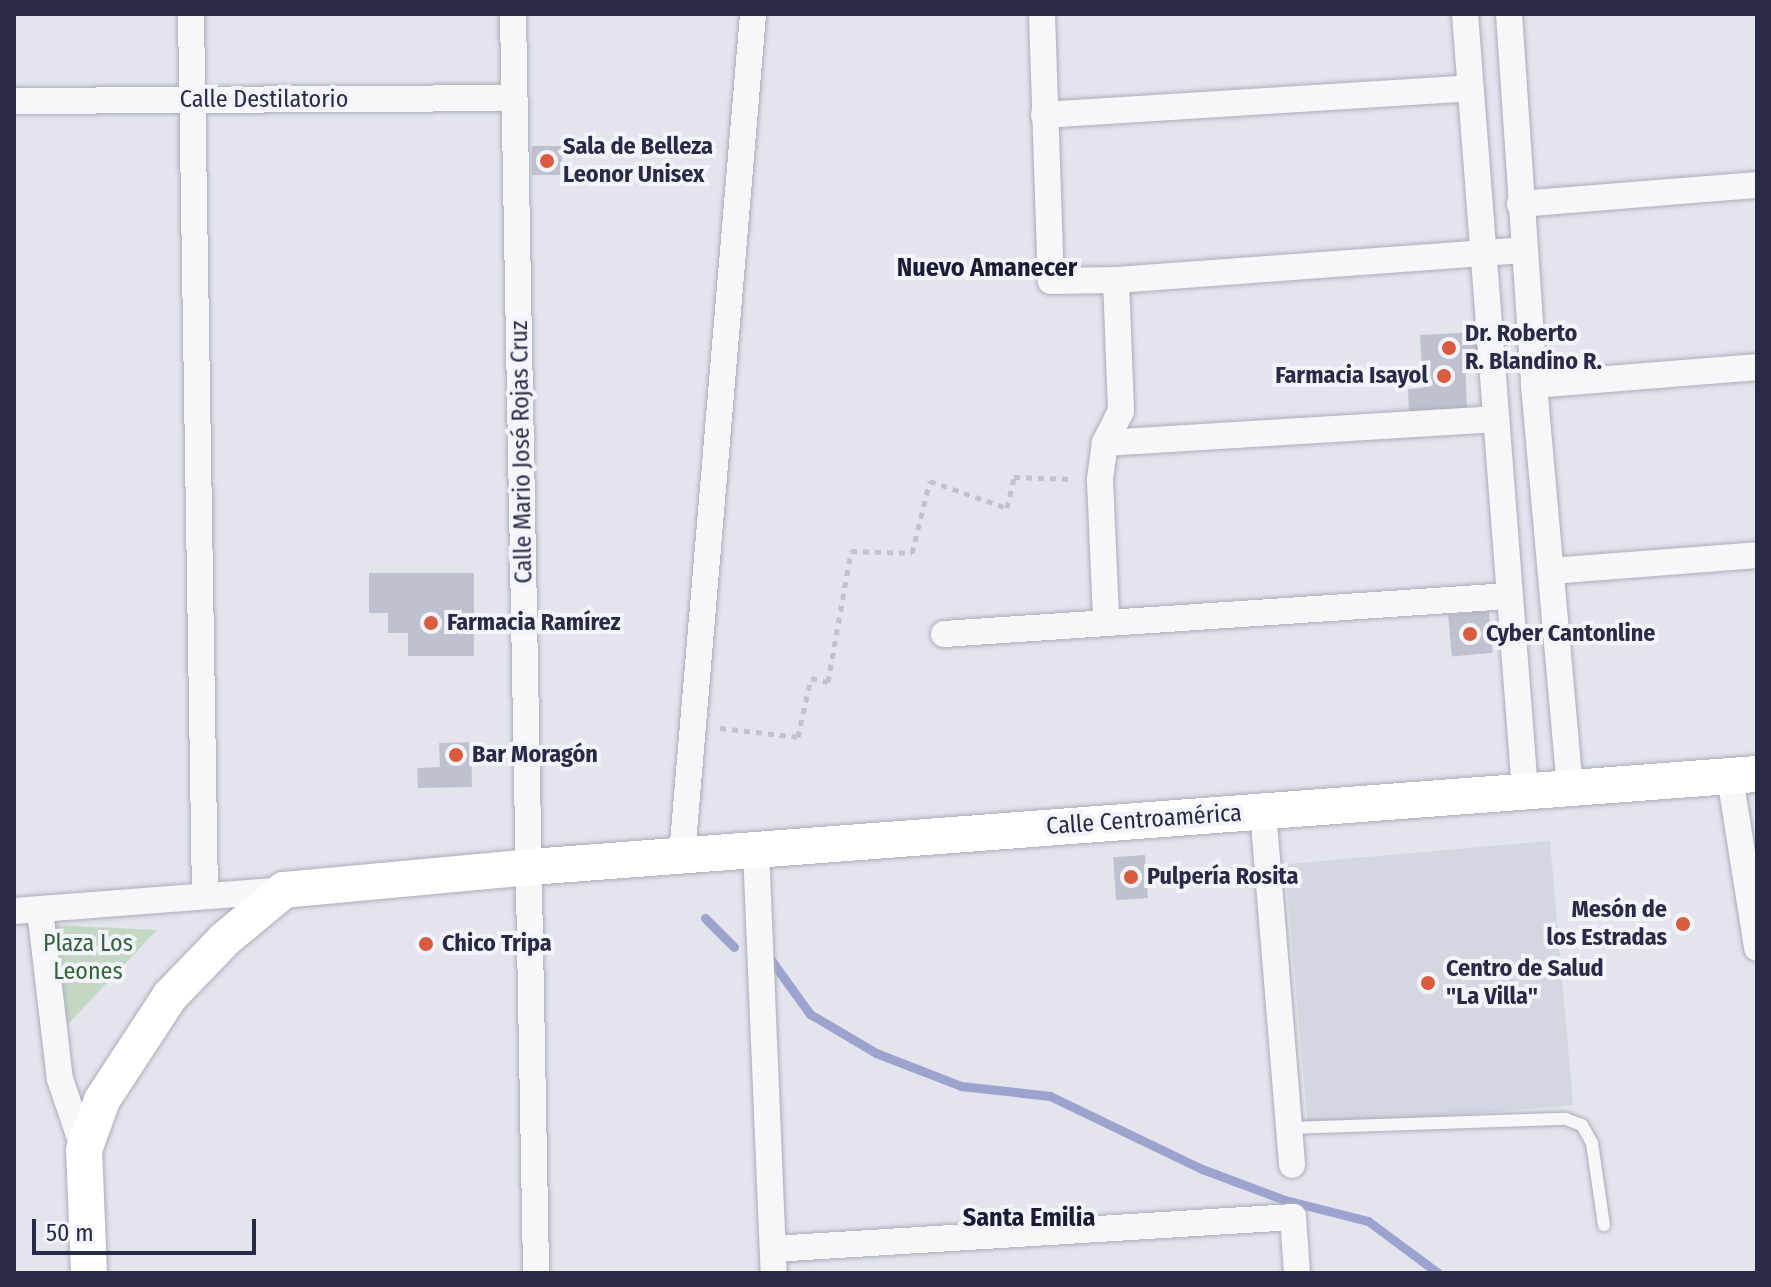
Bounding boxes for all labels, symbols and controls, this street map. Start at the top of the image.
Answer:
street label: Calle Destilatorio [180,86,348,114]
place label: Sala de Belleza Leonor Unisex [563,133,713,189]
marker: Sala de Belleza Leonor Unisex [538,152,556,170]
district label: Nuevo Amanecer [897,252,1077,284]
street label: Calle Mario José Rojas Cruz [505,320,539,584]
place label: Dr. Roberto R. Blandino R. [1465,320,1602,376]
marker: Dr. Roberto R. Blandino R. [1440,339,1458,357]
place label: Farmacia Isayol [1275,362,1428,390]
marker: Farmacia Isayol [1435,367,1453,385]
place label: Farmacia Ramírez [447,609,620,637]
marker: Farmacia Ramírez [422,614,440,632]
place label: Cyber Cantonline [1486,620,1656,648]
marker: Cyber Cantonline [1461,625,1479,643]
place label: Bar Moragón [472,741,598,769]
marker: Bar Moragón [447,746,465,764]
street label: Calle Centroamérica [1045,799,1243,841]
place label: Pulpería Rosita [1147,863,1298,891]
marker: Pulpería Rosita [1122,868,1140,886]
place label: Mesón de los Estradas [1547,896,1667,952]
marker: Mesón de los Estradas [1674,915,1692,933]
park label: Plaza Los Leones [43,930,133,986]
place label: Chico Tripa [442,930,552,958]
marker: Chico Tripa [417,935,435,953]
place label: Centro de Salud "La Villa" [1446,955,1604,1011]
marker: Centro de Salud "La Villa" [1417,972,1439,994]
district label: Santa Emilia [963,1202,1095,1234]
scale bar [36,1203,260,1253]
text: 50 m [46,1219,94,1247]

